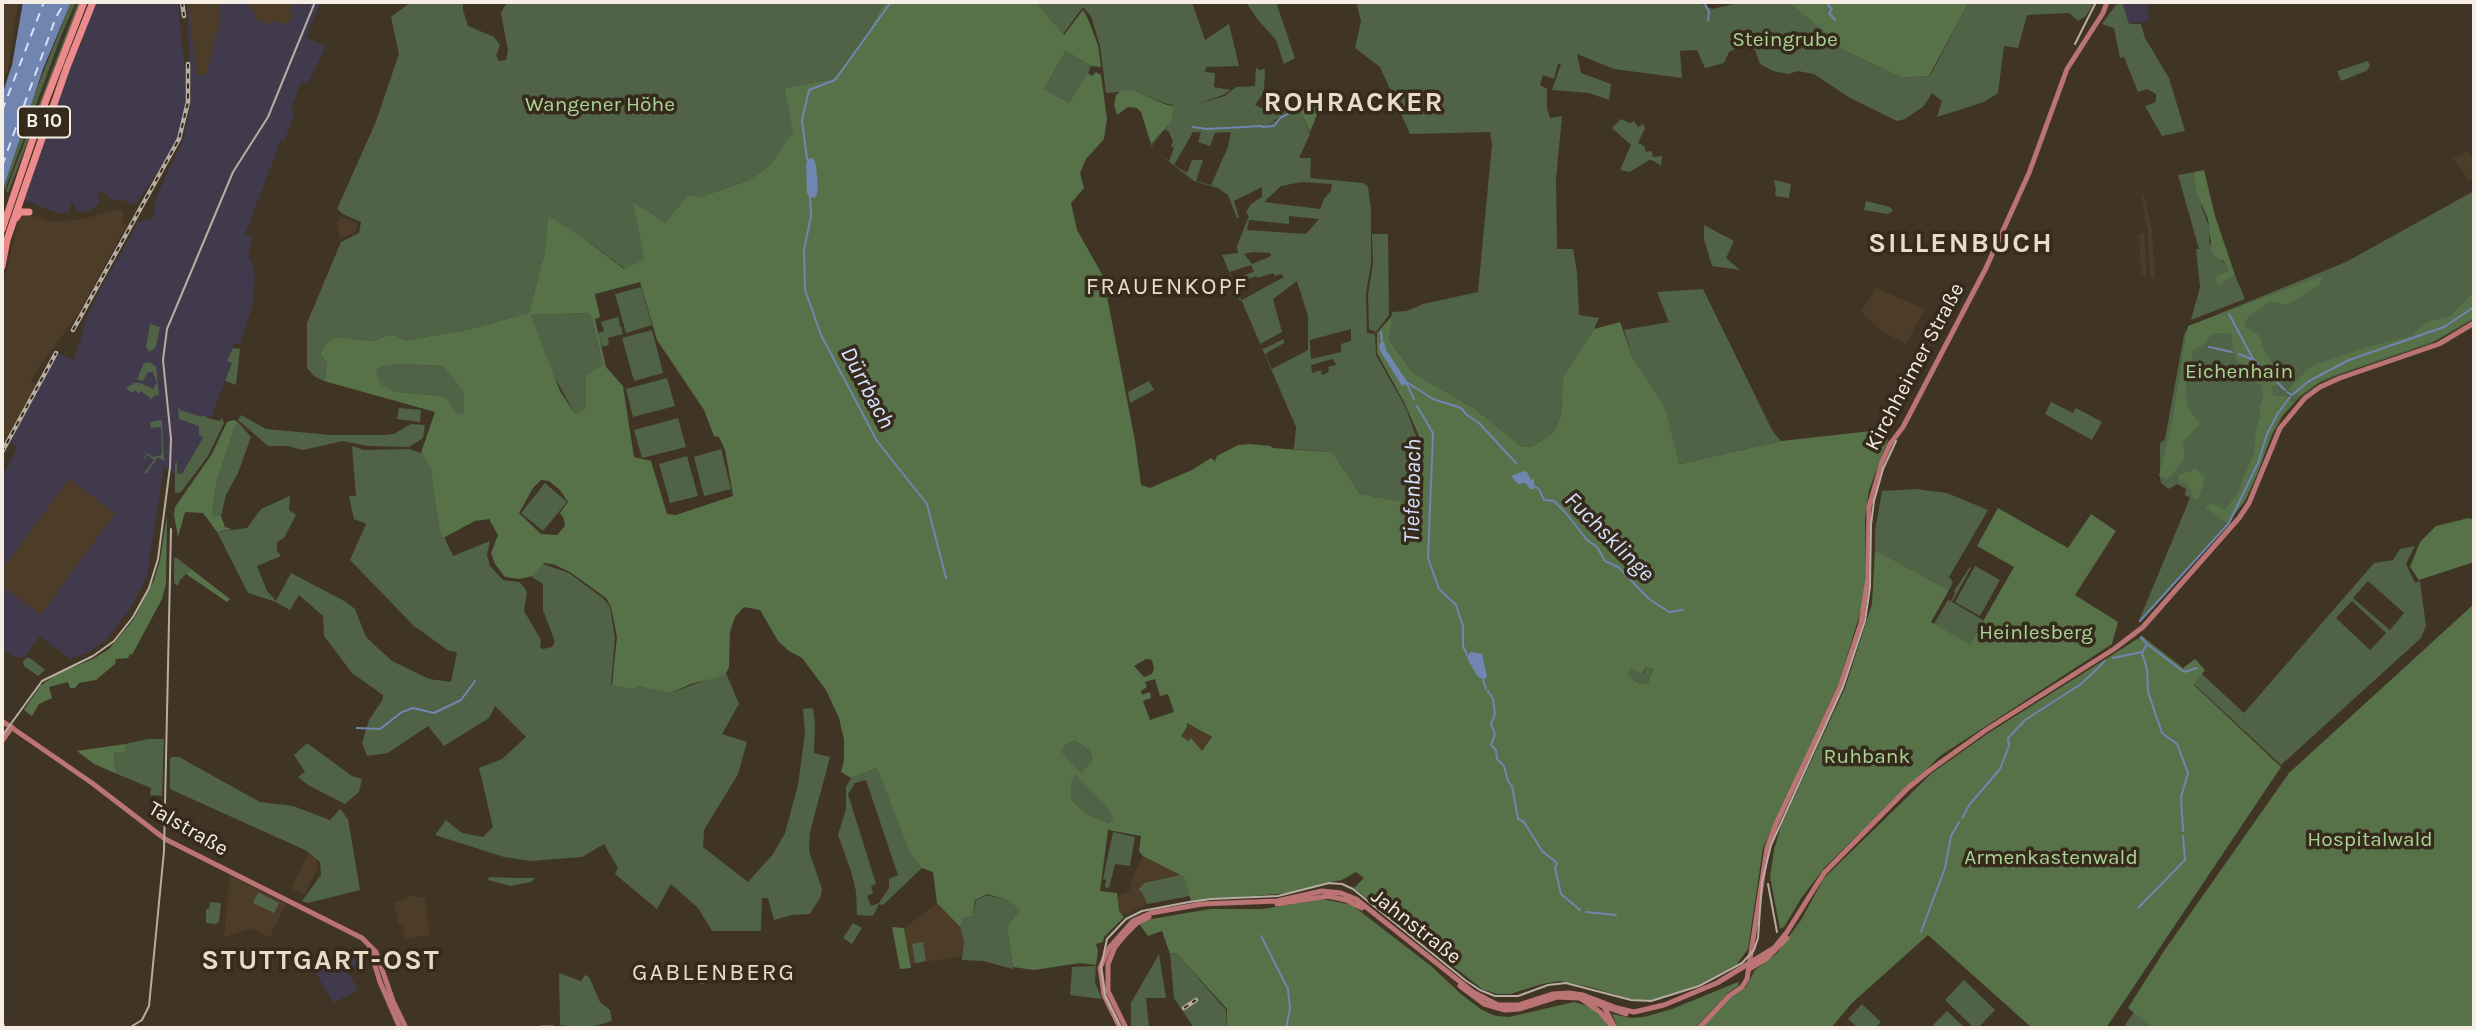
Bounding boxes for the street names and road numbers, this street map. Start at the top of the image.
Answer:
road number: B 10 [18,106,70,138]
street label: Kirchheimer Straße [1860,279,1970,455]
street label: Talstraße [144,796,232,862]
street label: Jahnstraße [1366,884,1466,970]

